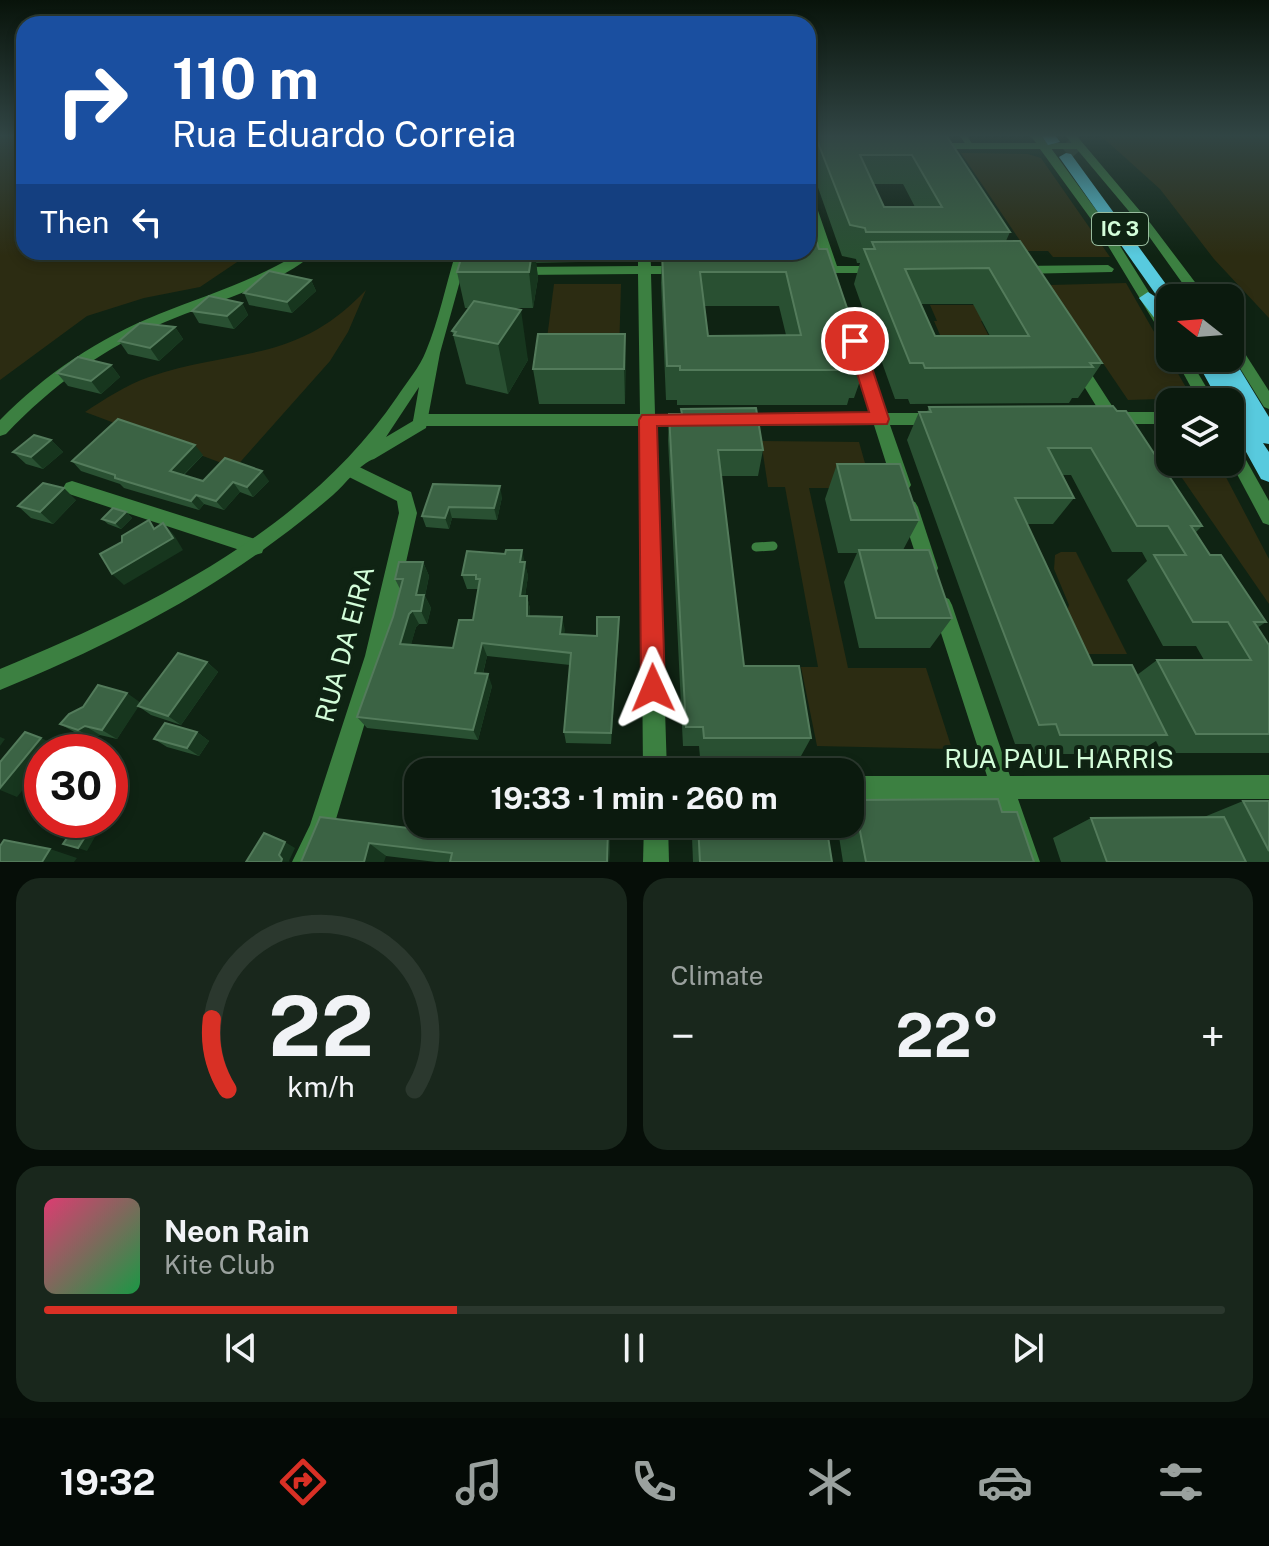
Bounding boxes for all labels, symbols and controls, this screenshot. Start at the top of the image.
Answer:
text: 110 m [172,46,319,112]
icon: right [40,48,144,152]
text: Rua Eduardo Correia [172,113,516,155]
icon: left [125,200,169,244]
text: Then [40,204,109,240]
road number: IC 3 [1092,213,1148,245]
north arrow [1156,284,1244,372]
map controls [1156,284,1244,476]
pin [821,307,889,375]
icon: arrive [833,319,877,363]
button: layers [1156,388,1244,476]
street label: RUA DA EIRA [309,562,380,726]
position arrow [611,646,695,730]
speed limit sign: 30 [24,734,128,838]
street label: RUA PAUL HARRIS [944,743,1174,774]
text: 19:33 · 1 min · 260 m [490,780,778,816]
text: Climate [671,960,764,991]
text: 22 [268,977,374,1075]
text: 22° [895,1000,1000,1071]
text: − [671,1010,695,1062]
text: + [1201,1010,1225,1062]
text: km/h [288,1070,355,1103]
text: Neon Rain [164,1213,310,1249]
text: Kite Club [164,1249,275,1280]
icon: previous [219,1326,263,1370]
icon: pause [612,1326,656,1370]
icon: next [1006,1326,1050,1370]
icon: directions [275,1454,331,1510]
icon: music [451,1454,507,1510]
icon: phone [626,1454,682,1510]
icon: climate [802,1454,858,1510]
icon: car [977,1454,1033,1510]
icon: filters [1153,1454,1209,1510]
text: 19:32 [60,1461,155,1503]

